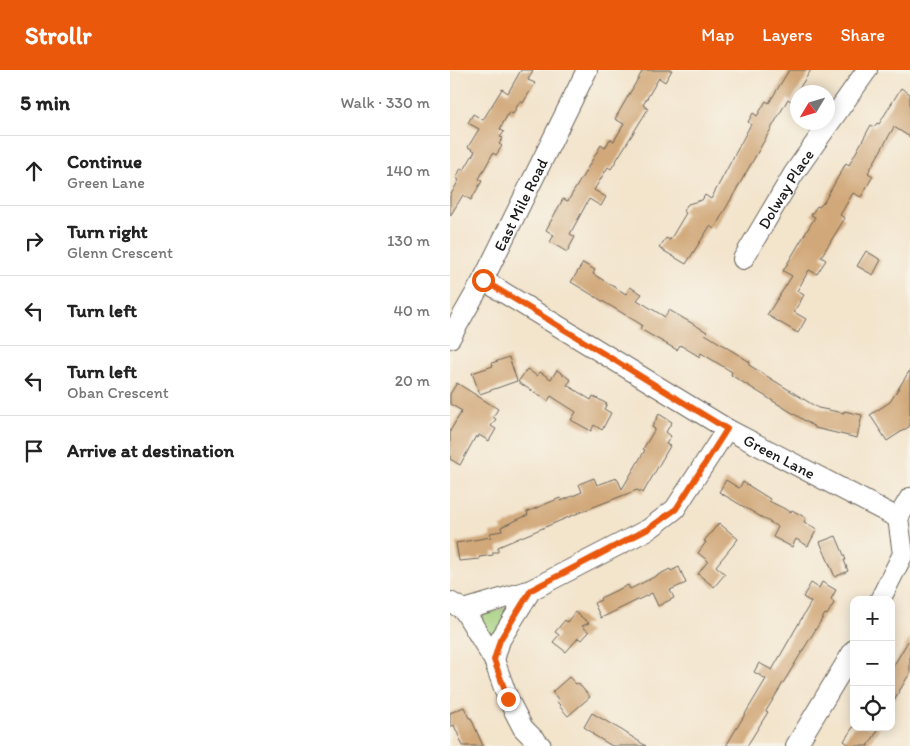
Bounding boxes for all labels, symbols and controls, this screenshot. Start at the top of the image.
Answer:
text: Strollr [25,21,91,50]
text: Map [701,24,734,46]
text: Layers [762,24,812,46]
text: Share [840,24,885,46]
north arrow [790,85,835,130]
text: 5 min [20,90,70,115]
text: Walk · 330 m [340,93,430,112]
street label: Dolway Place [754,145,817,232]
text: Continue [67,150,142,173]
street label: East Mile Road [489,155,551,254]
icon: ahead [20,157,48,185]
text: 140 m [386,161,430,180]
text: Green Lane [67,173,145,192]
text: Turn right [67,220,148,243]
icon: right [20,227,48,255]
text: 130 m [387,231,430,250]
text: Glenn Crescent [67,243,173,262]
route start [472,269,495,292]
icon: left [20,297,48,325]
text: Turn left [67,299,137,322]
text: 40 m [393,301,430,320]
text: Turn left [67,360,137,383]
icon: left [20,367,48,395]
text: 20 m [395,371,430,390]
text: Oban Crescent [67,383,169,402]
street label: Green Lane [740,430,818,483]
icon: arrive [20,437,48,465]
text: Arrive at destination [67,439,234,462]
map controls [850,596,895,731]
button: + [850,596,895,641]
button: − [850,641,895,686]
button: locate [850,686,895,731]
route end [497,688,520,711]

